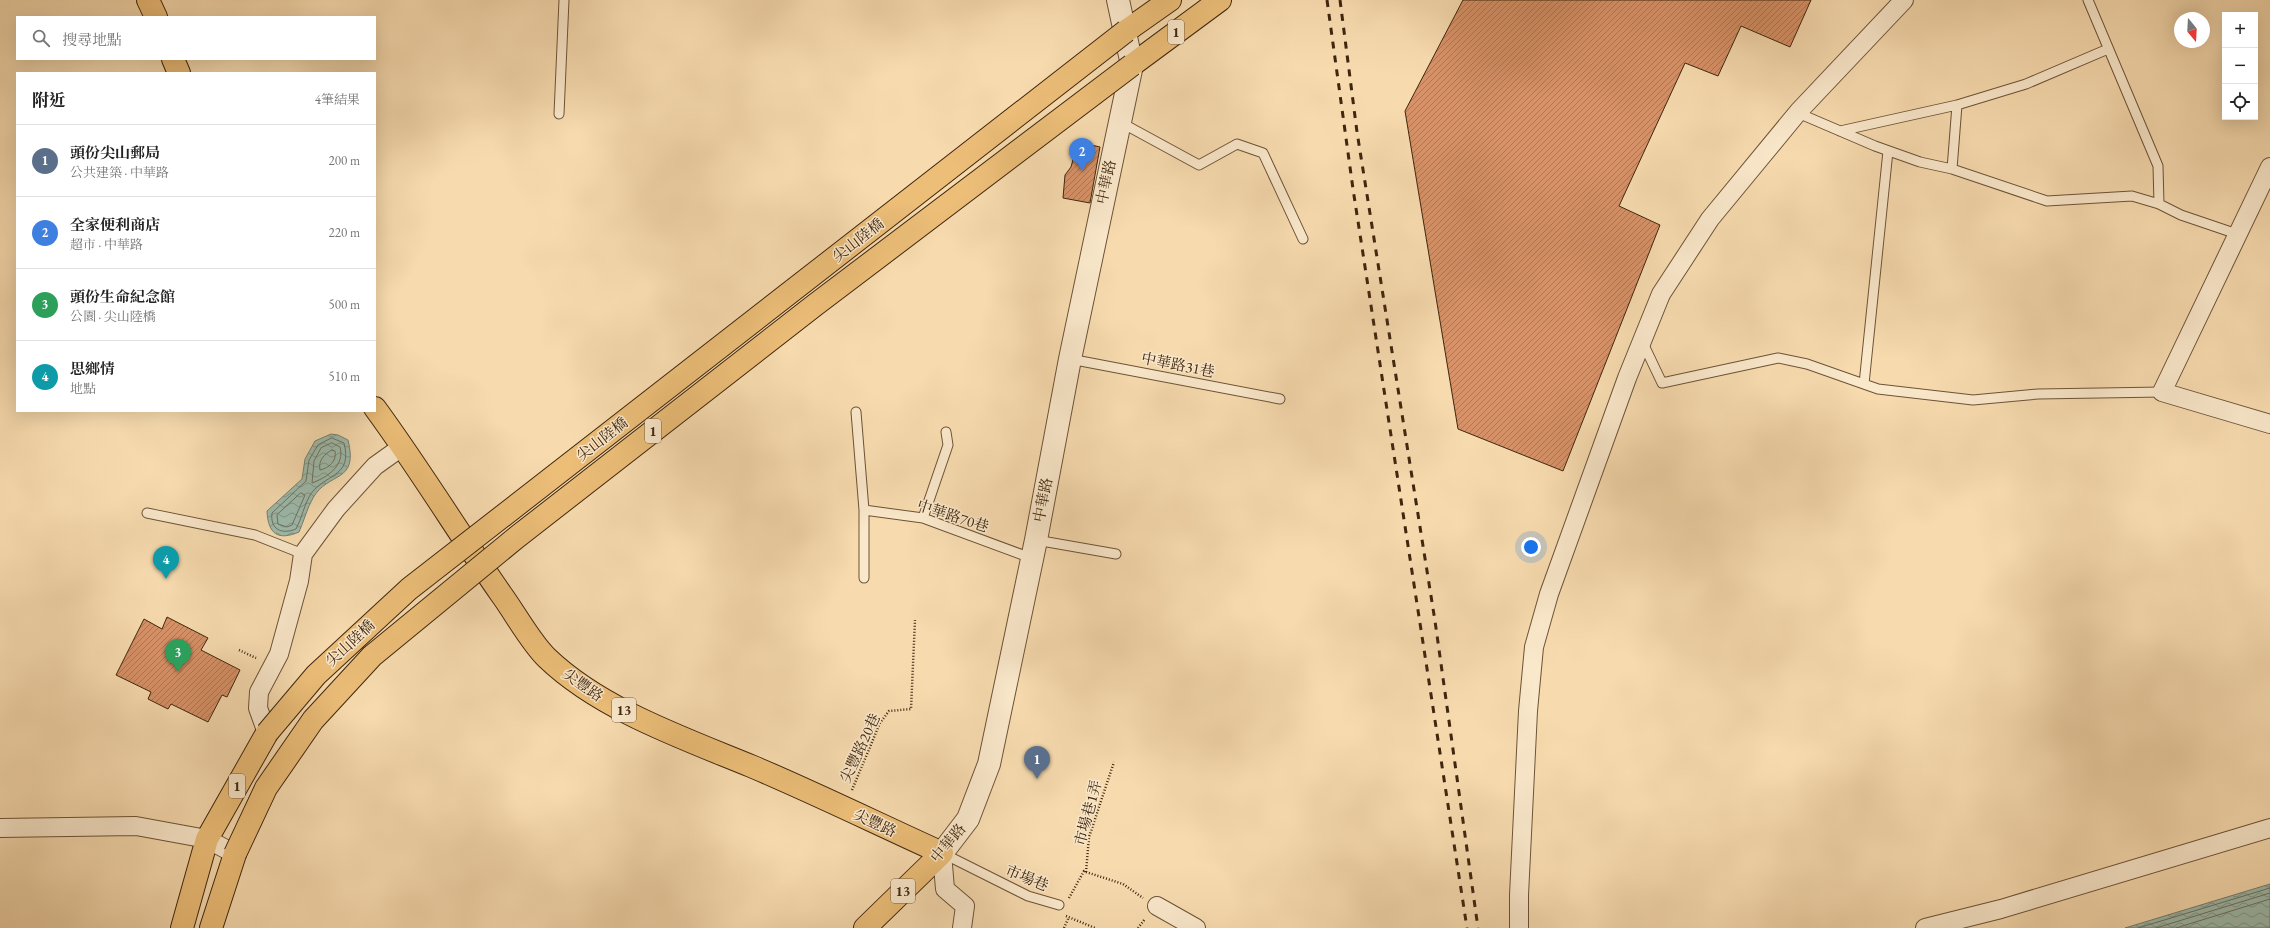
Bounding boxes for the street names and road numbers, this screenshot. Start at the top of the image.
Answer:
road number: 1 [1168,20,1184,44]
street label: 中華路 [1092,158,1119,206]
street label: 尖山陸橋 [828,214,887,266]
street label: 中華路31巷 [1140,348,1216,381]
street label: 尖山陸橋 [572,413,631,465]
road number: 1 [645,419,661,443]
street label: 中華路 [1029,476,1056,524]
street label: 中華路70巷 [915,495,991,536]
street label: 尖山陸橋 [321,615,378,670]
street label: 尖豐路 [559,664,607,705]
road number: 13 [612,698,636,722]
street label: 尖豐路20巷 [835,710,884,786]
road number: 1 [229,774,245,798]
street label: 市場巷1弄 [1070,778,1105,848]
street label: 尖豐路 [851,804,900,841]
street label: 中華路 [926,819,969,866]
street label: 市場巷 [1003,860,1052,895]
road number: 13 [891,879,915,903]

